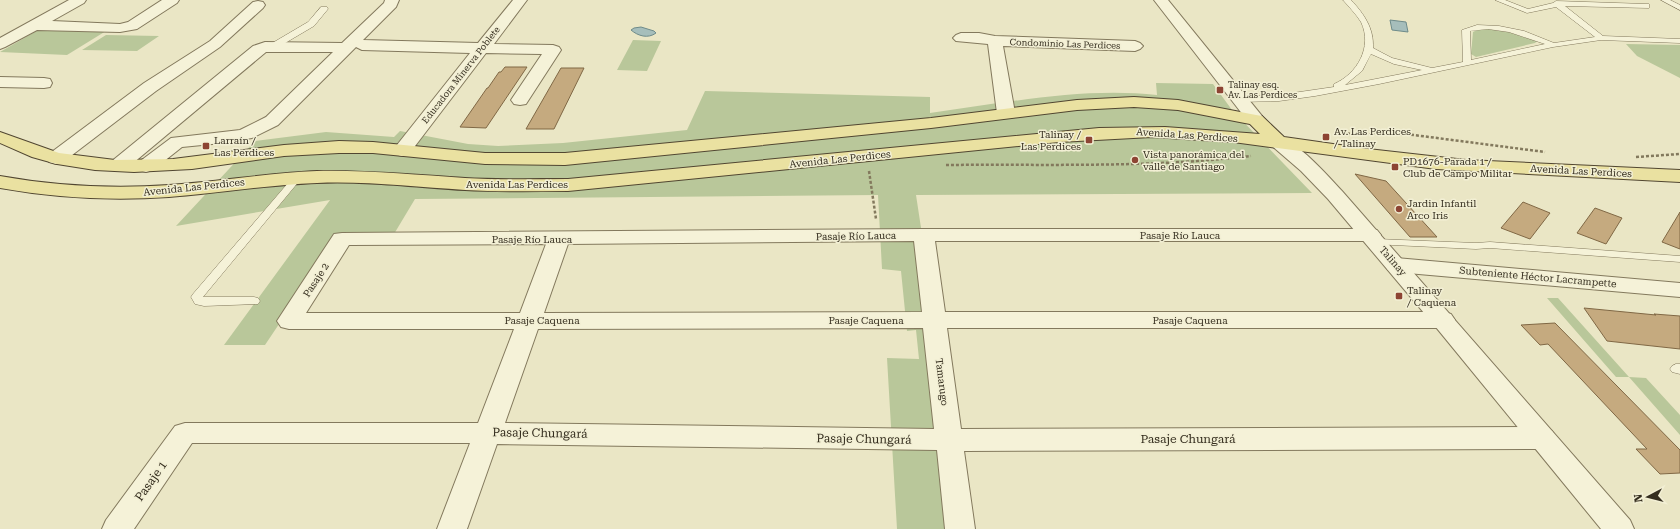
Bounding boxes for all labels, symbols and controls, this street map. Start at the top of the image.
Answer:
street label: Educadora Minerva Poblete [420,25,502,125]
street label: Condominio Las Perdices [1009,37,1121,51]
place label: Talinay esq. Av. Las Perdices [1228,80,1297,100]
marker: Talinay esq. Av. Las Perdices [1215,85,1225,95]
street label: Avenida Las Perdices [1136,126,1238,144]
place label: Av. Las Perdices / Talinay [1333,126,1411,149]
place label: Talinay / Las Perdices [1021,129,1082,152]
marker: Av. Las Perdices / Talinay [1321,132,1331,142]
place label: Larraín / Las Perdices [214,135,274,158]
marker: Talinay / Las Perdices [1084,135,1094,145]
marker: Larraín / Las Perdices [201,141,211,151]
street label: Avenida Las Perdices [789,148,891,170]
place label: Vista panorámica del valle de Santiago [1143,149,1244,172]
marker: Vista panorámica del valle de Santiago [1130,155,1140,165]
place label: PD1676-Parada 1 / Club de Campo Militar [1403,156,1512,179]
marker: PD1676-Parada 1 / Club de Campo Militar [1390,162,1400,172]
street label: Avenida Las Perdices [1530,163,1632,179]
street label: Avenida Las Perdices [143,176,245,198]
street label: Avenida Las Perdices [466,179,568,190]
place label: Jardin Infantil Arco Iris [1407,198,1476,221]
marker: Jardin Infantil Arco Iris [1394,204,1404,214]
street label: Pasaje Río Lauca [816,230,897,242]
street label: Pasaje Río Lauca [1140,230,1221,241]
street label: Pasaje Río Lauca [492,234,573,245]
street label: Talinay [1377,244,1409,278]
street label: Pasaje 2 [301,261,331,299]
street label: Subteniente Héctor Lacrampette [1459,265,1618,289]
place label: Talinay / Caquena [1406,285,1457,308]
marker: Talinay / Caquena [1394,291,1404,301]
street label: Pasaje Caquena [504,315,580,326]
street label: Pasaje Caquena [828,315,904,326]
street label: Pasaje Caquena [1152,315,1228,326]
street label: Tamarugo [934,358,950,406]
street label: Pasaje Chungará [492,425,588,441]
street label: Pasaje Chungará [816,431,912,447]
street label: Pasaje Chungará [1140,432,1236,446]
street label: Pasaje 1 [132,458,170,504]
north arrow [1628,477,1668,517]
text: N [1632,493,1646,503]

